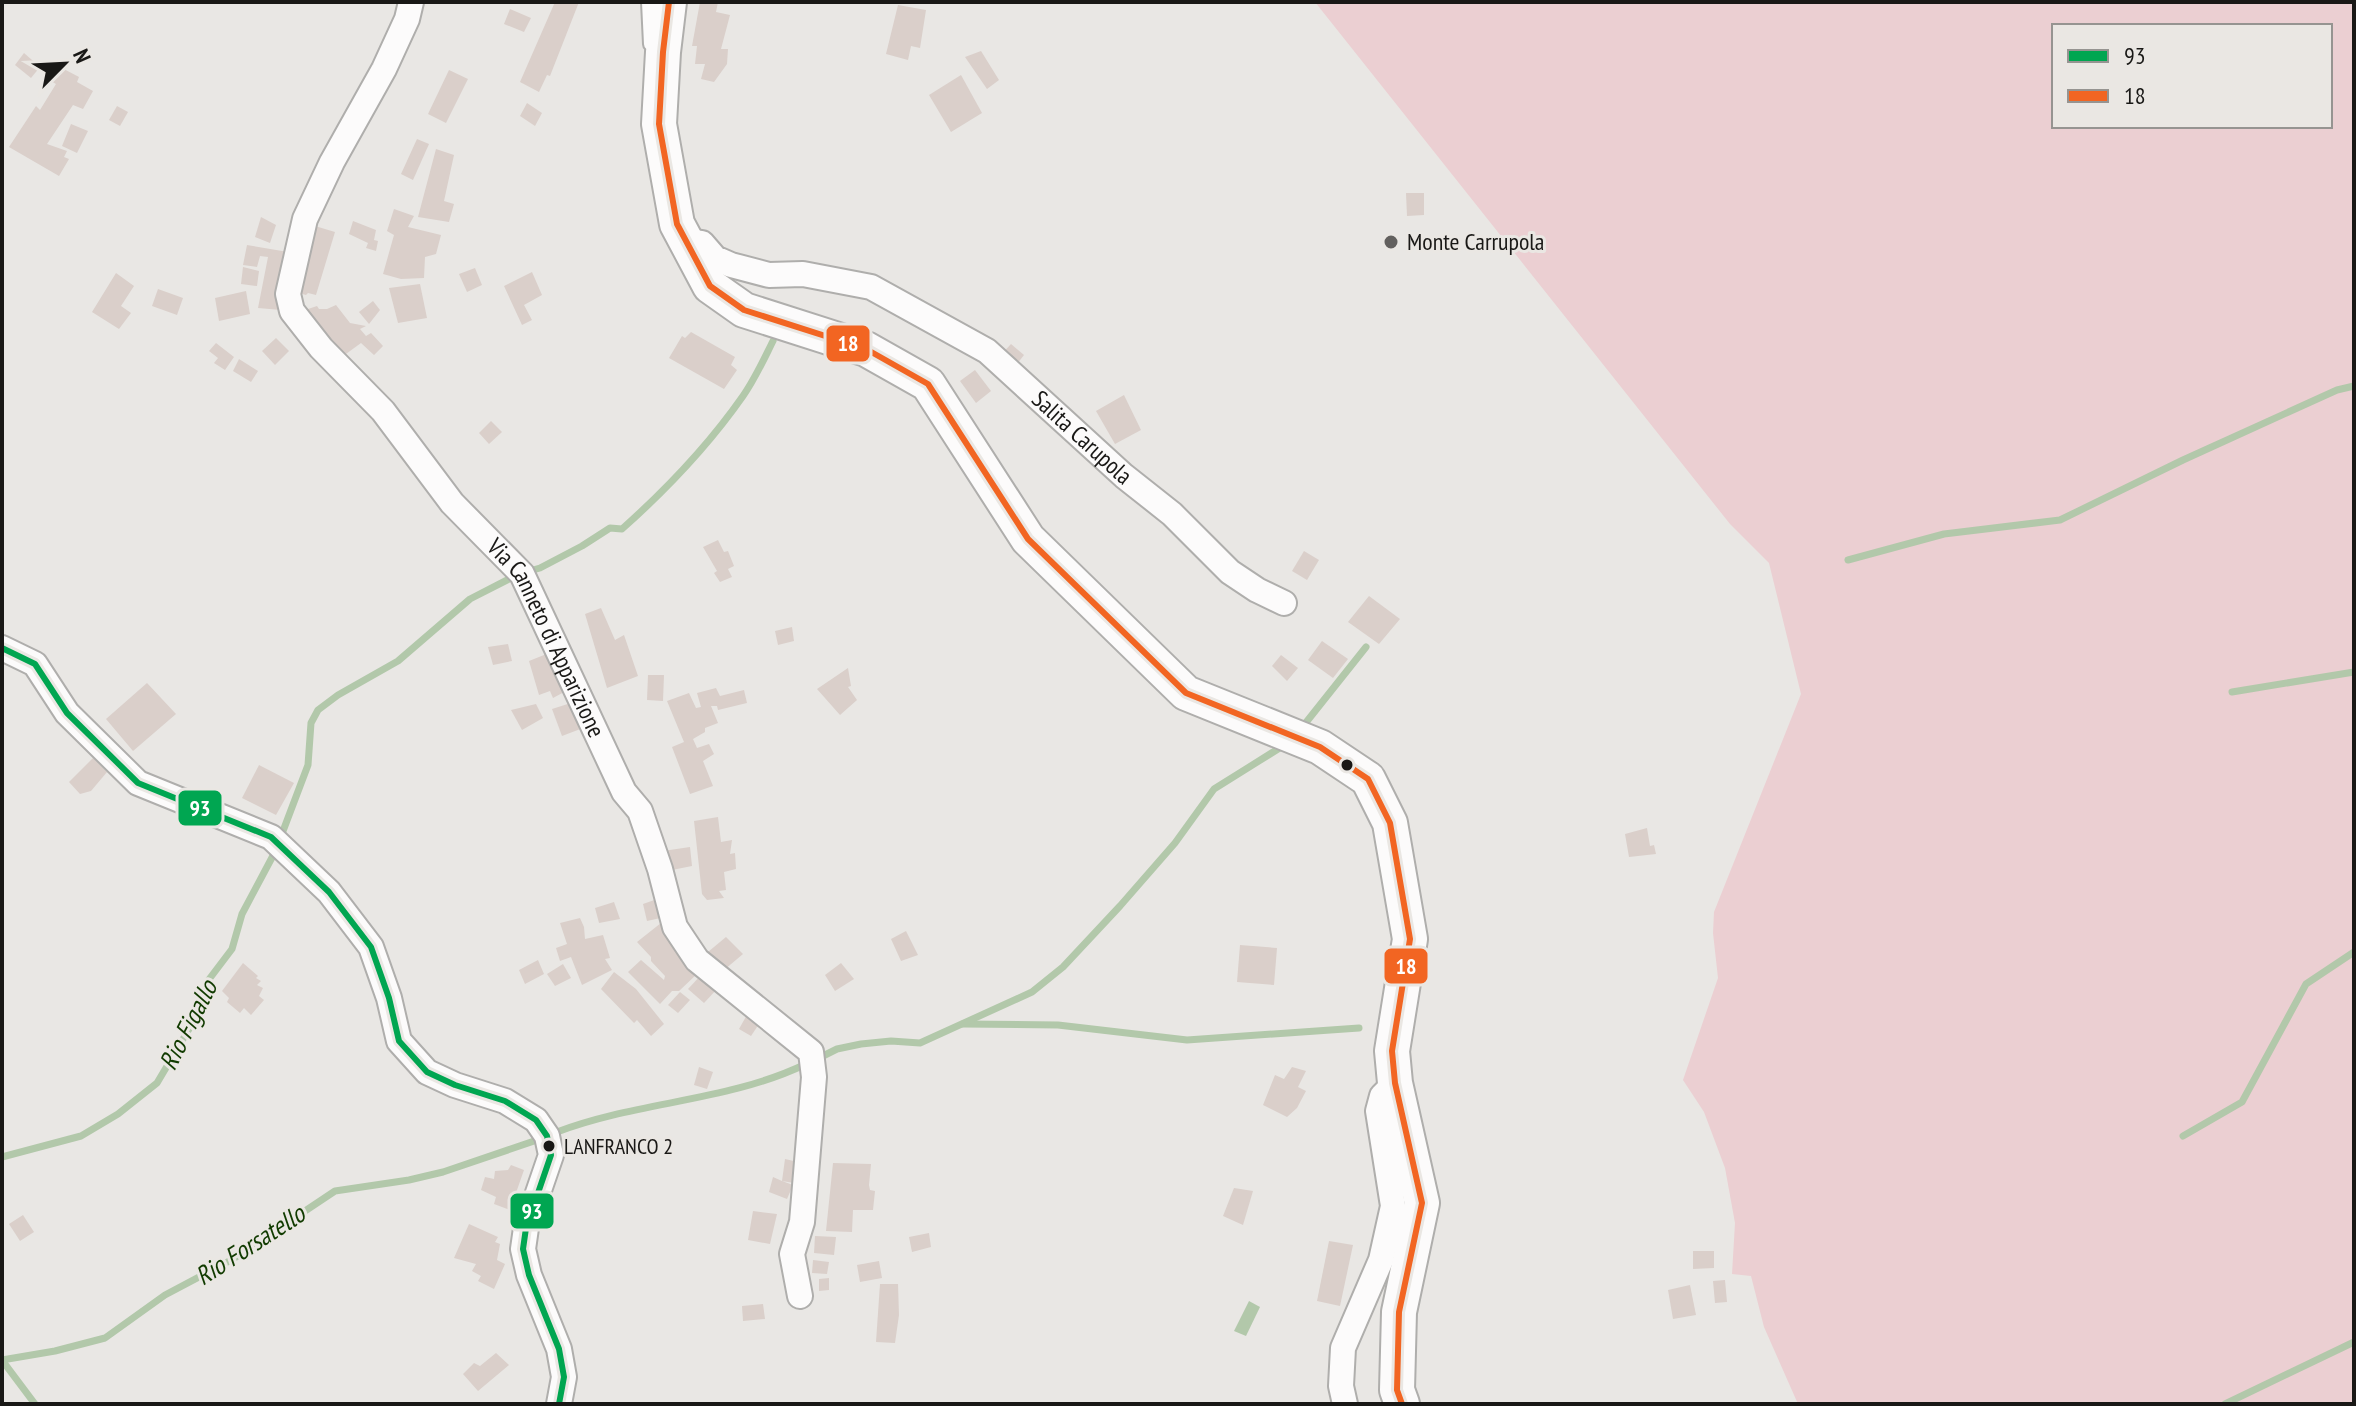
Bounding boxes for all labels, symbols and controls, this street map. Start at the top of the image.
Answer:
north arrow [24,24,104,104]
legend [2052,24,2332,128]
text: 93 [2124,40,2146,71]
text: N [67,45,97,67]
text: 18 [2124,80,2146,111]
place label: Monte Carrupola [1407,226,1544,257]
marker: Monte Carrupola [1382,233,1400,251]
line badge: 18 [825,324,871,363]
text: 18 [837,329,859,357]
street label: Salita Carupola [1026,384,1138,491]
street label: Via Canneto di Apparizione [480,531,612,742]
unlabelled marker [1339,757,1355,773]
line badge: 93 [177,789,223,827]
text: 93 [189,794,211,822]
line badge: 18 [1383,947,1429,985]
text: 18 [1395,952,1417,980]
water label: Rio Figallo [151,973,225,1075]
place label: LANFRANCO 2 [564,1132,673,1160]
marker: LANFRANCO 2 [541,1138,557,1154]
line badge: 93 [509,1192,555,1230]
water label: Rio Forsatello [189,1196,312,1292]
text: 93 [521,1197,543,1225]

